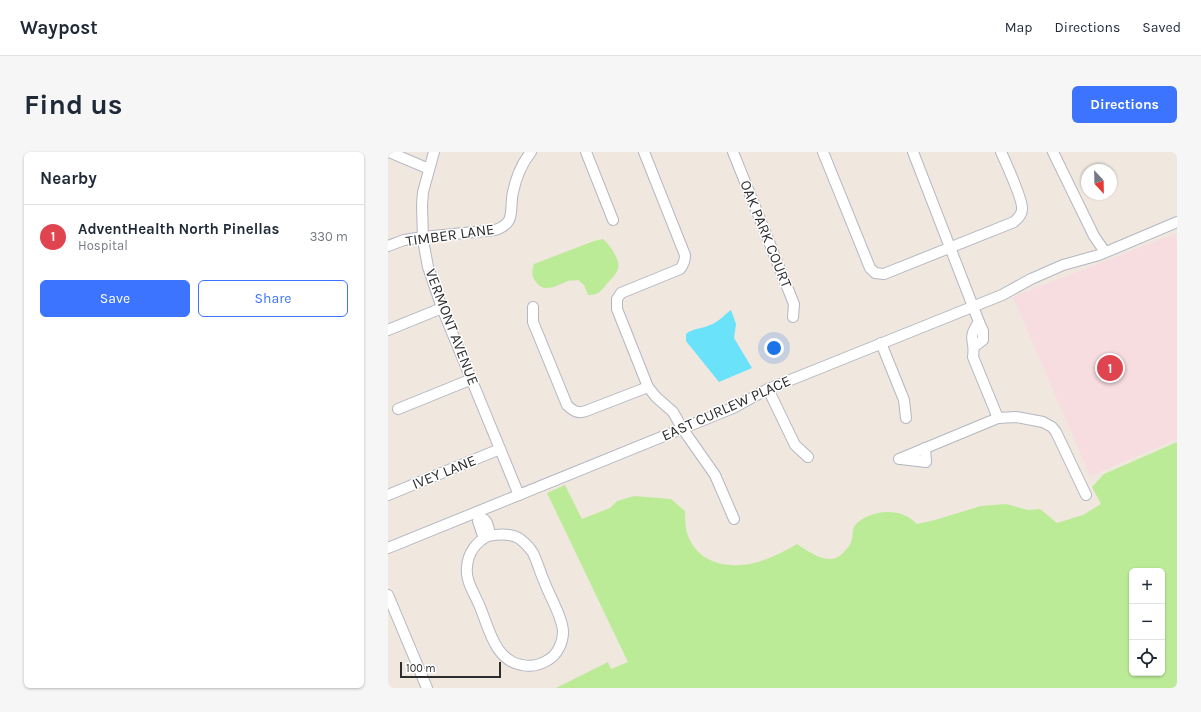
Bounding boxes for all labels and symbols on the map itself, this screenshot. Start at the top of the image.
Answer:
north arrow [1081,164,1117,200]
street label: OAK PARK COURT [736,178,796,291]
street label: TIMBER LANE [405,220,495,250]
street label: VERMONT AVENUE [421,266,483,388]
your location [764,338,784,358]
pin: 1 [1097,353,1123,383]
street label: EAST CURLEW PLACE [659,371,793,445]
street label: IVEY LANE [409,451,479,493]
scale bar [400,660,501,679]

